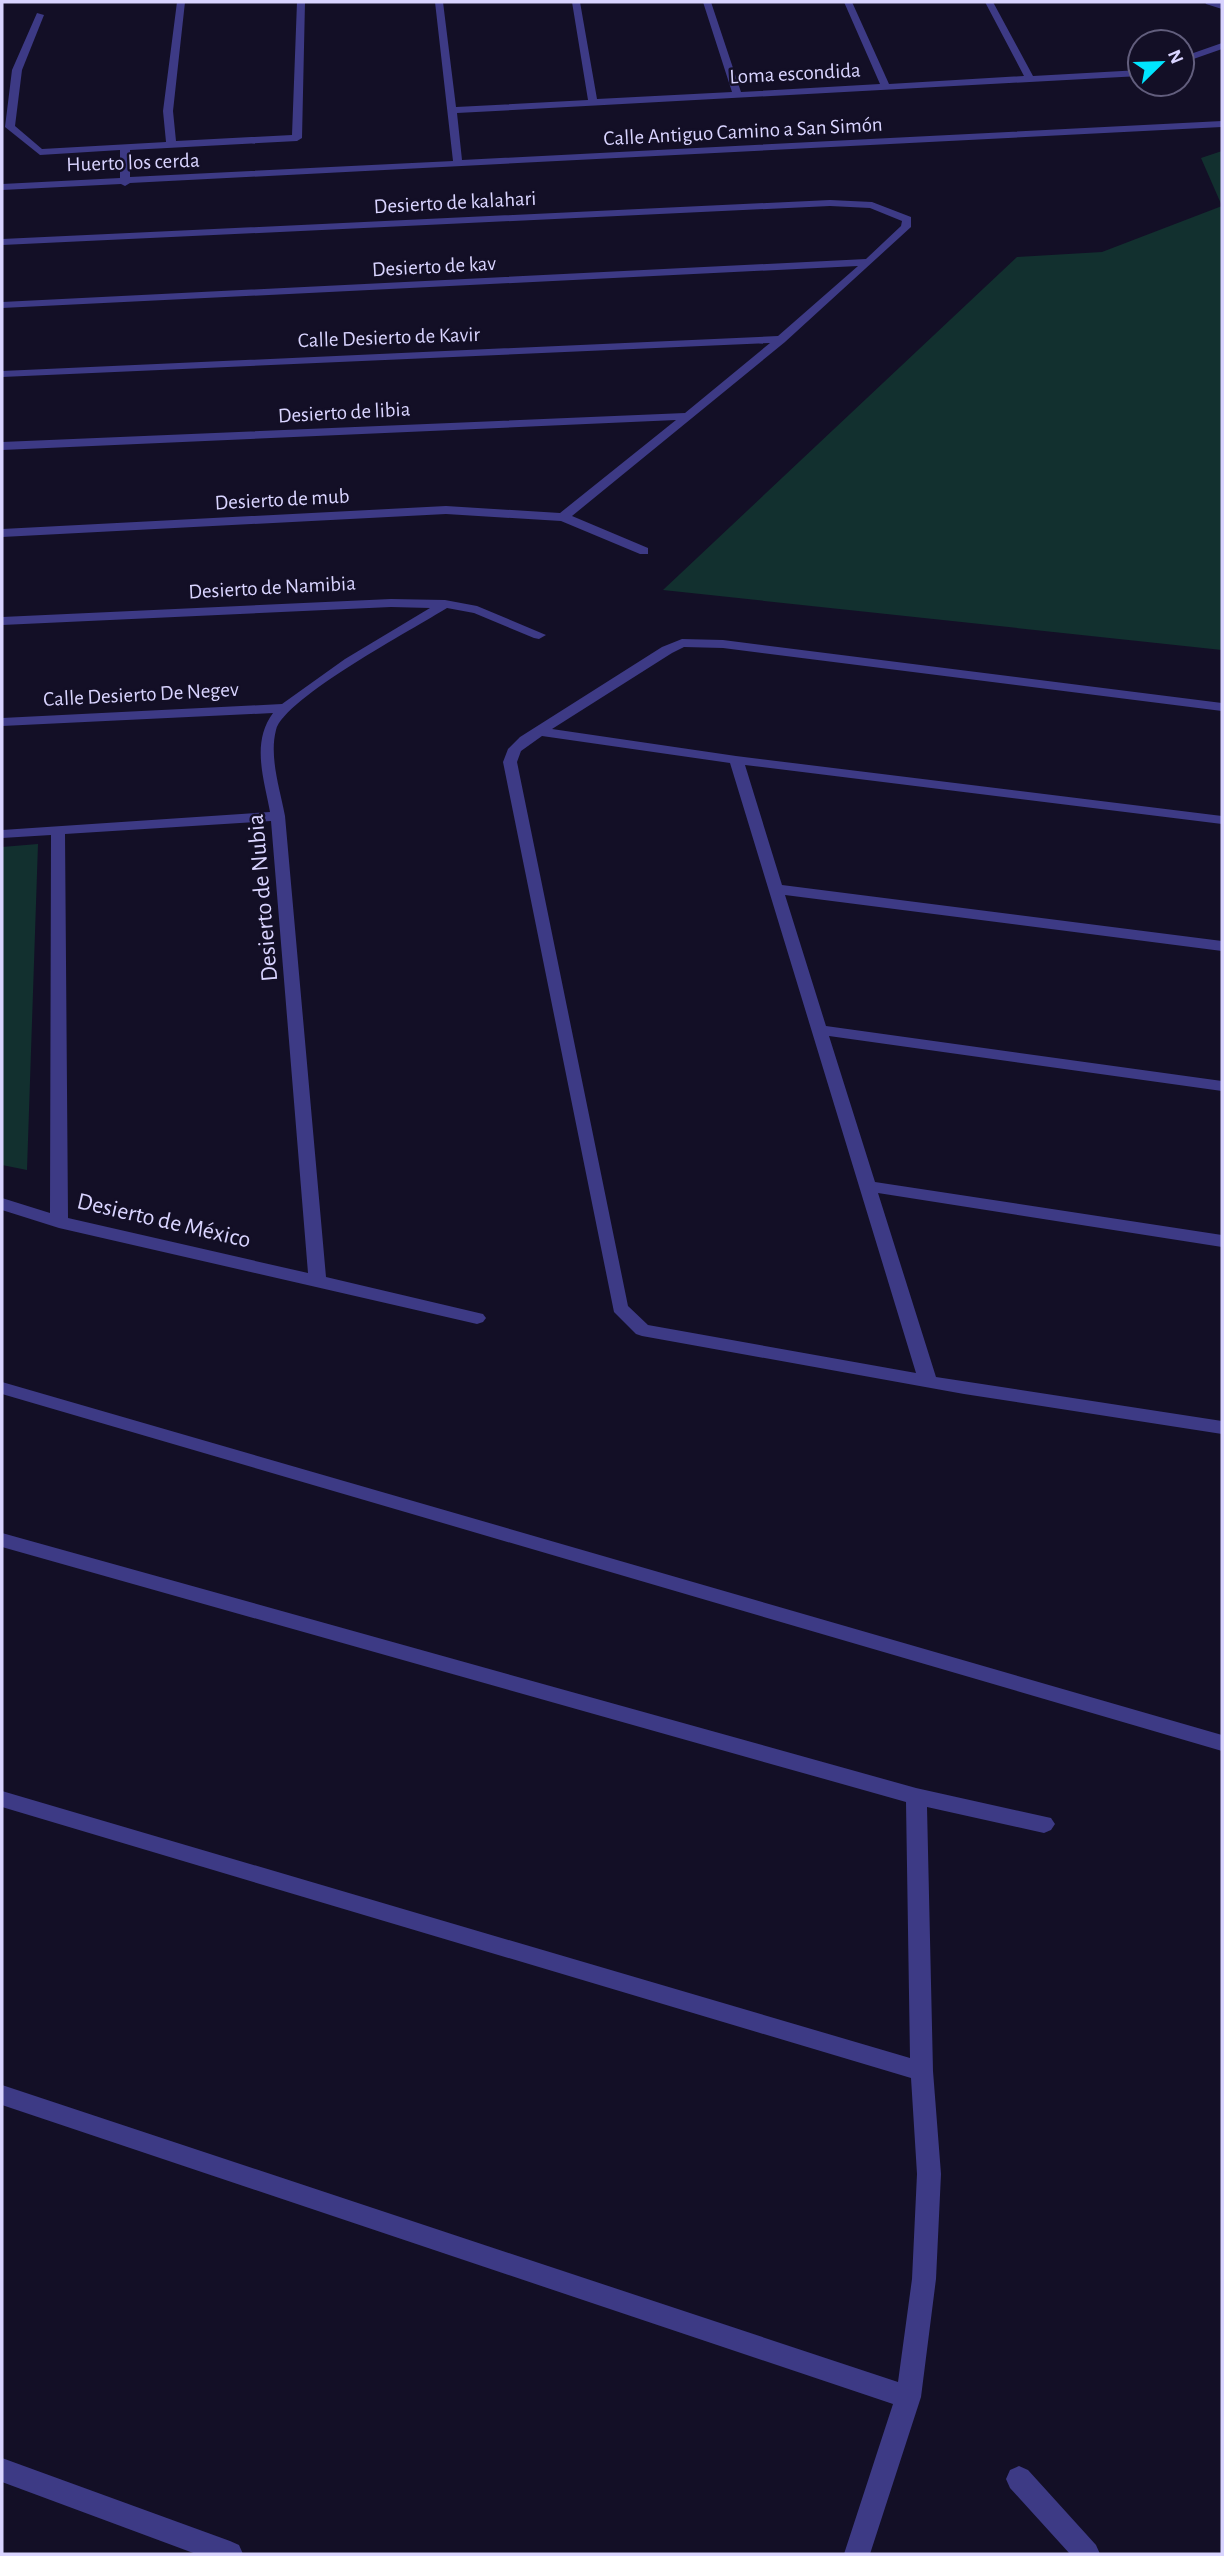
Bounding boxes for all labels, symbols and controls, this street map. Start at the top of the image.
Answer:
north arrow [1126,28,1196,98]
text: N [1164,47,1187,67]
street label: Loma escondida [729,60,862,87]
street label: Calle Antiguo Camino a San Simón [603,114,883,149]
street label: Huerto los cerda [66,150,200,175]
street label: Desierto de kalahari [373,188,537,217]
street label: Desierto de kav [371,253,497,280]
street label: Calle Desierto de Kavir [298,324,481,351]
street label: Desierto de libia [277,399,411,426]
street label: Desierto de mub [214,485,350,514]
street label: Desierto de Namibia [188,573,357,602]
street label: Calle Desierto De Negev [43,679,239,710]
street label: Desierto de Nubia [244,813,282,983]
street label: Desierto de México [75,1189,253,1253]

